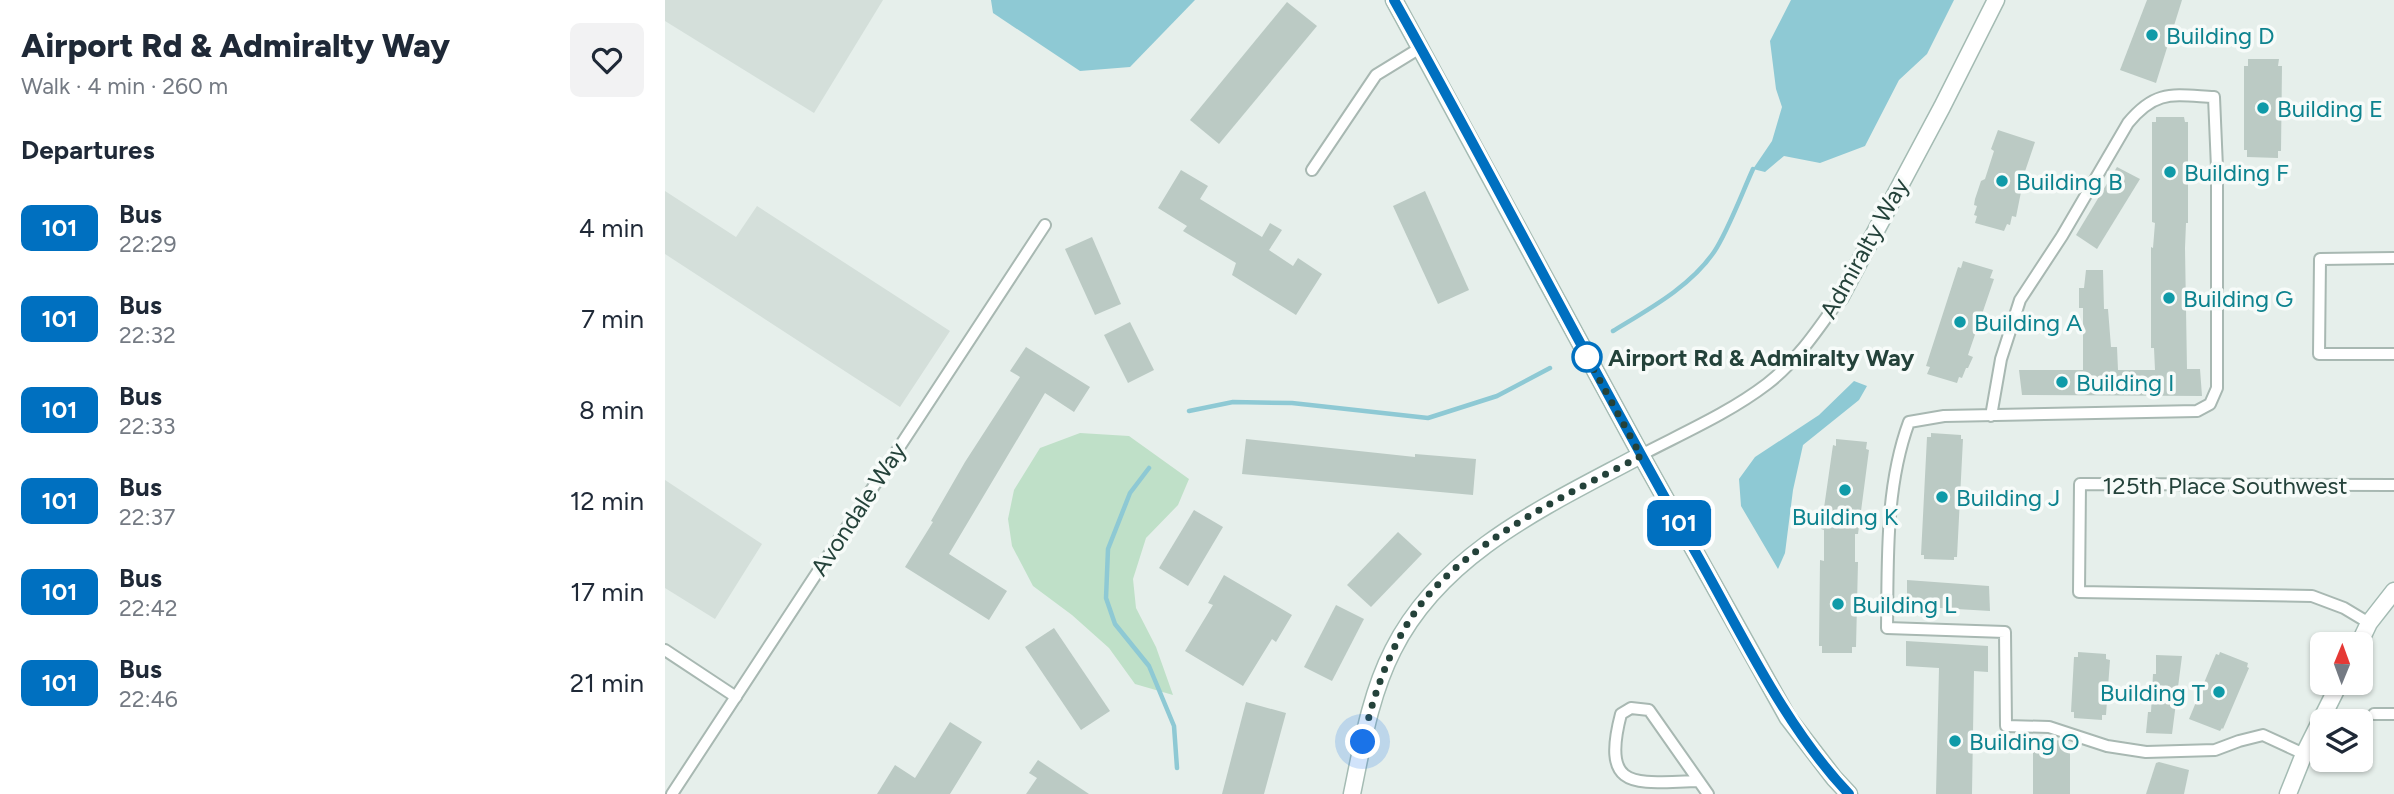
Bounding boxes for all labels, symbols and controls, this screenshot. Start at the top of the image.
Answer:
place label: Building D [2166,21,2274,50]
button: heart [570,23,644,97]
text: Airport Rd & Admiralty Way [21,26,450,65]
marker: Building D [2144,27,2160,43]
text: Walk · 4 min · 260 m [21,72,228,100]
place label: Building E [2277,94,2383,123]
marker: Building E [2255,100,2271,116]
text: Departures [21,134,155,166]
place label: Building F [2184,158,2289,187]
marker: Building F [2162,164,2178,180]
place label: Building B [2016,167,2123,196]
street label: Admiralty Way [1813,172,1915,323]
marker: Building B [1994,173,2010,189]
text: Bus [119,198,162,230]
text: 4 min [579,212,644,244]
text: 101 [42,213,77,242]
text: 22:29 [119,230,176,258]
place label: Building G [2183,284,2293,313]
text: Bus [119,289,162,321]
marker: Building G [2161,290,2177,306]
text: 7 min [581,303,644,335]
text: 101 [42,304,77,333]
place label: Building A [1974,308,2083,337]
marker: Building A [1952,314,1968,330]
text: 22:32 [119,321,176,349]
marker: Airport Rd & Admiralty Way [1572,342,1602,372]
place label: Airport Rd & Admiralty Way [1608,343,1914,372]
place label: Building I [2076,368,2174,397]
marker: Building I [2054,374,2070,390]
text: Bus [119,380,162,412]
text: 8 min [579,394,644,426]
text: 101 [42,395,77,424]
text: 22:33 [119,412,176,440]
street label: Avondale Way [804,437,912,581]
text: Bus [119,471,162,503]
street label: 125th Place Southwest [2102,471,2348,500]
marker: Building K [1837,482,1853,498]
place label: Building J [1956,483,2060,512]
text: 12 min [570,485,644,517]
text: 101 [42,486,77,515]
marker: Building J [1934,489,1950,505]
line badge: 101 [1639,500,1719,546]
place label: Building K [1792,502,1899,531]
text: 22:37 [119,503,175,531]
text: 101 [1661,508,1697,537]
text: Bus [119,562,162,594]
text: 17 min [570,576,644,608]
text: 101 [42,577,77,606]
place label: Building L [1852,590,1957,619]
text: 22:42 [119,594,178,622]
marker: Building L [1830,596,1846,612]
north arrow [2310,632,2373,695]
map controls [2310,632,2373,772]
text: Bus [119,653,162,685]
text: 21 min [570,667,644,699]
text: 101 [42,668,77,697]
place label: Building T [2100,678,2205,707]
marker: Building T [2211,684,2227,700]
text: 22:46 [119,685,178,713]
button: layers [2310,709,2373,772]
your location [1345,724,1380,759]
place label: Building O [1969,727,2080,756]
marker: Building O [1947,733,1963,749]

